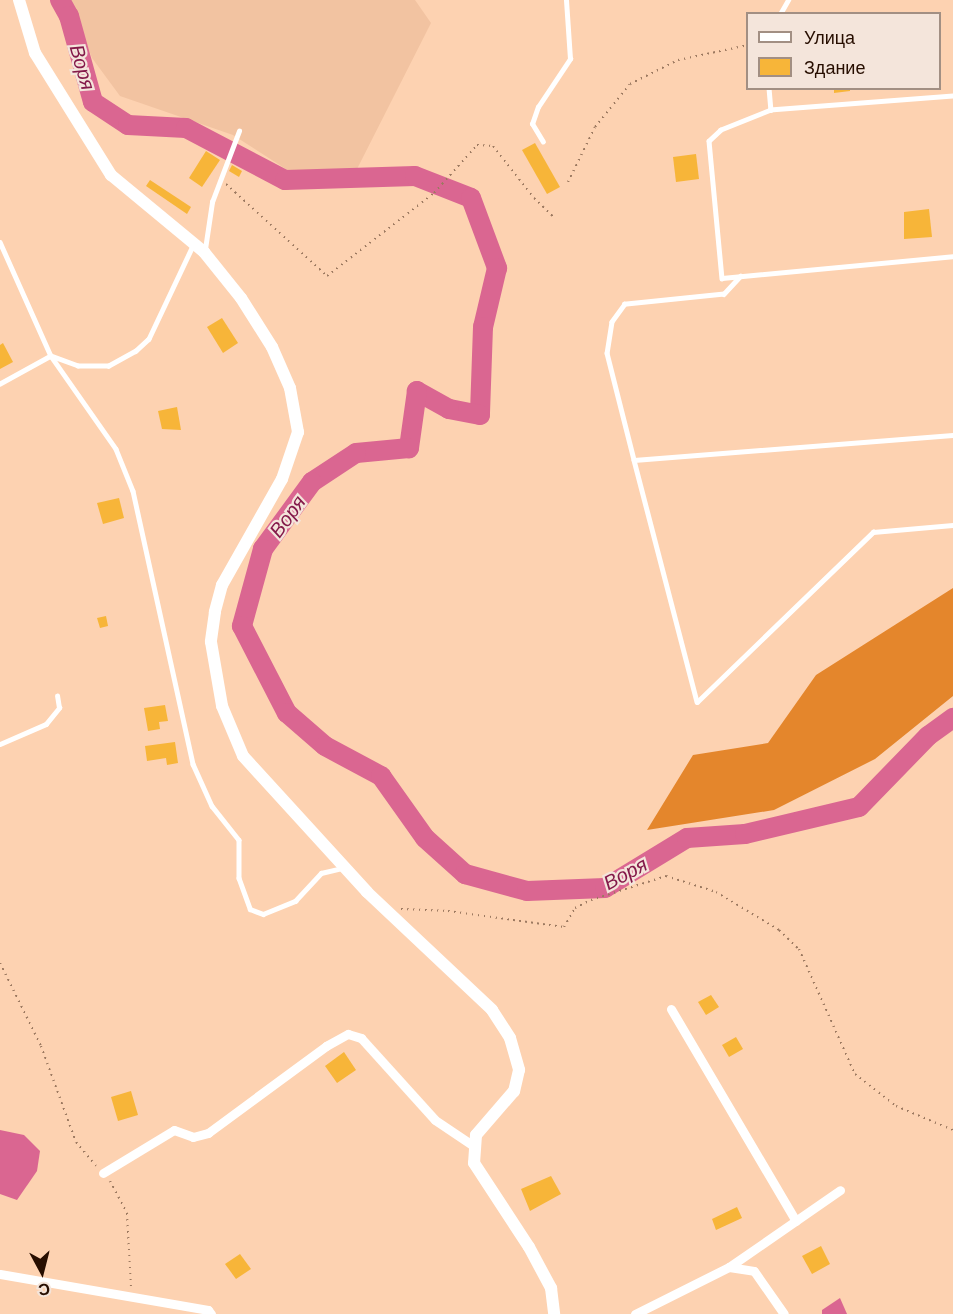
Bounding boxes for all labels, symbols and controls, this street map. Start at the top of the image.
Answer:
legend [746,12,941,90]
text: Улица [804,26,855,48]
water label: Воря [65,42,101,92]
text: Здание [804,56,865,78]
water label: Воря [264,490,310,542]
water label: Воря [599,852,651,894]
north arrow [12,1242,72,1302]
text: С [37,1280,51,1300]

